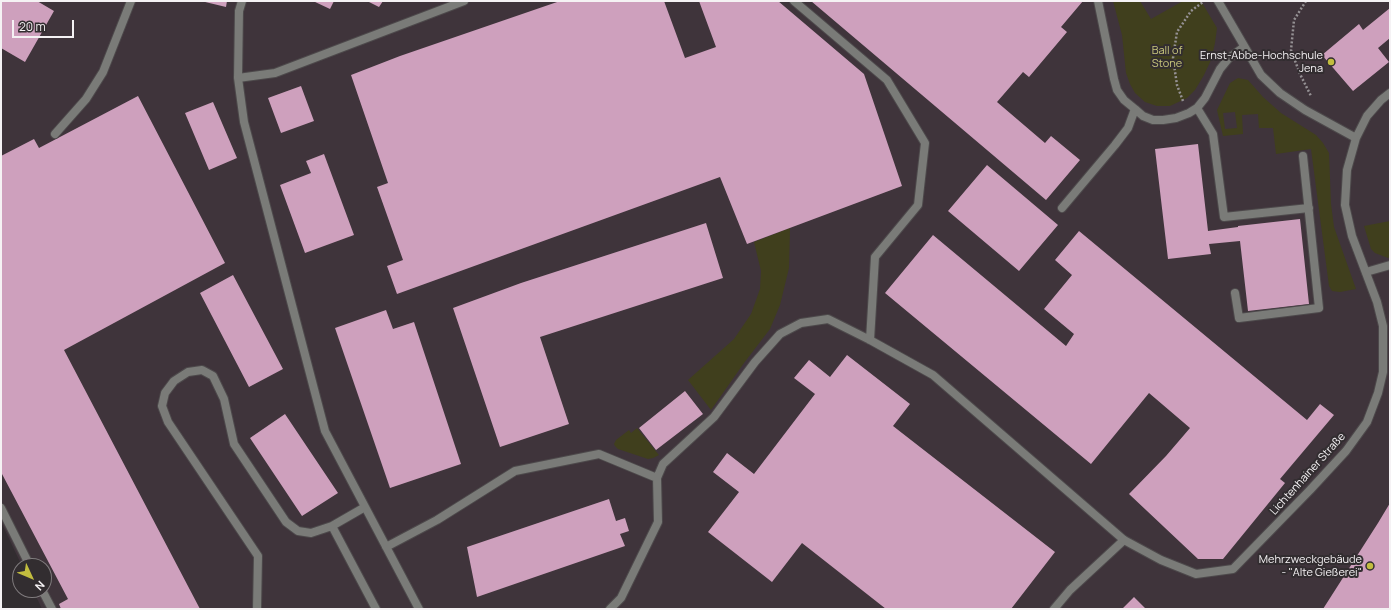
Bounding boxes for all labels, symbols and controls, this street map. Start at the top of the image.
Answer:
scale bar [14,12,76,38]
text: 20 m [19,18,46,35]
park label: Ball of Stone [1152,44,1182,70]
place label: Ernst-Abbe-Hochschule Jena [1200,49,1323,75]
marker: Ernst-Abbe-Hochschule Jena [1326,57,1336,67]
street label: Lichtenhainer Straße [1268,430,1348,518]
place label: Mehrzweckgebäude - "Alte Gießerei" [1259,553,1362,579]
north arrow [12,558,52,598]
marker: Mehrzweckgebäude - "Alte Gießerei" [1365,561,1375,571]
text: N [32,578,48,594]

